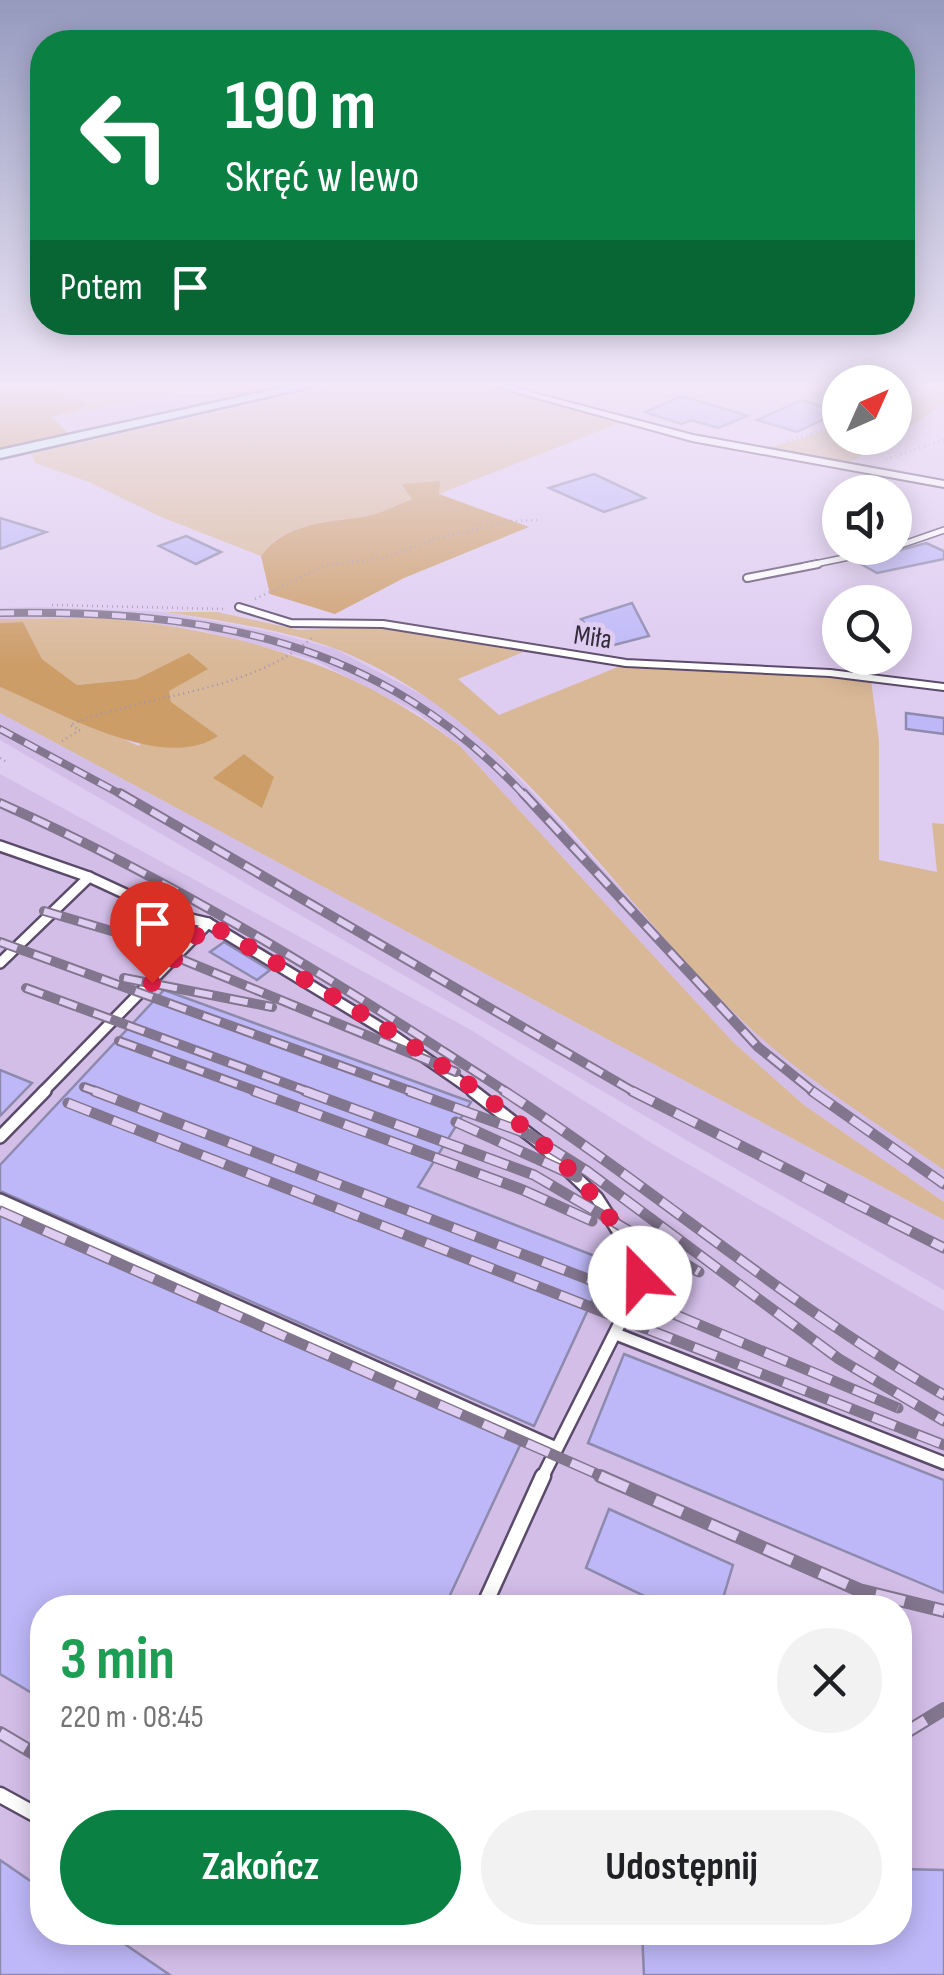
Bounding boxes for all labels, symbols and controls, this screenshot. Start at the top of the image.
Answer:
text: 190 m [225,65,376,149]
icon: left [60,70,190,200]
text: Skręć w lewo [225,150,419,205]
icon: arrive [163,260,218,315]
text: Potem [60,265,143,310]
north arrow [822,365,912,455]
map controls [822,365,912,675]
button: sound [822,475,912,565]
button: search [822,585,912,675]
street label: Miła [572,619,614,656]
pin [110,881,195,984]
icon: arrive [125,896,180,951]
position arrow [588,1226,692,1330]
text: 3 min [60,1624,175,1696]
button: close [777,1628,882,1733]
text: 220 m · 08:45 [60,1698,204,1737]
button: Zakończ [60,1810,461,1925]
button: Udostępnij [481,1810,882,1925]

